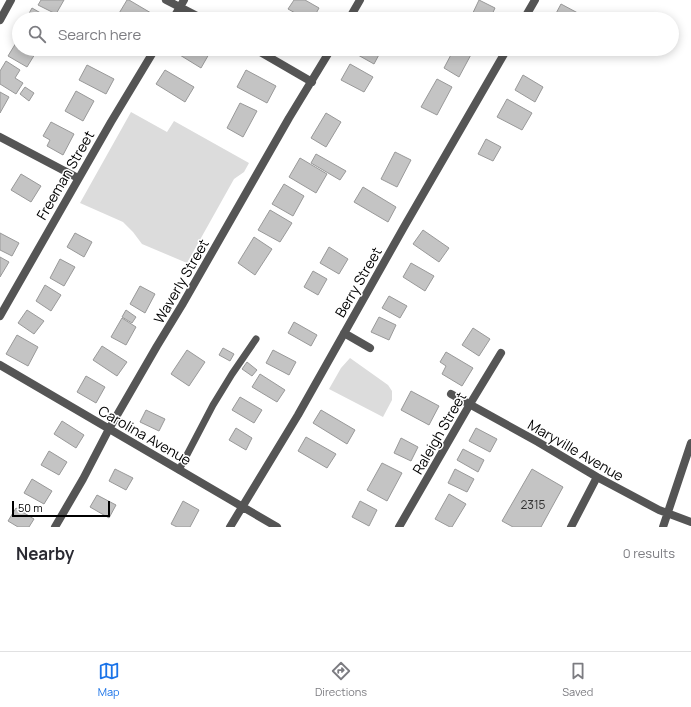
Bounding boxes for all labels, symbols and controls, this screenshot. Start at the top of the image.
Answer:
search box [12,12,679,56]
icon: search [26,23,48,45]
text: Search here [58,24,141,45]
street label: Freeman Street [32,127,98,223]
street label: Waverly Street [149,235,213,327]
street label: Berry Street [330,243,386,321]
street label: Raleigh Street [408,388,470,478]
street label: Carolina Avenue [95,401,195,469]
street label: Maryville Avenue [525,415,627,485]
house number: 2315 [520,496,546,513]
scale bar [12,499,110,518]
text: 50 m [18,500,43,515]
text: Nearby [16,542,74,565]
text: 0 results [623,544,675,562]
tab: Map [98,660,120,699]
tab: Directions [315,660,367,699]
tab: Saved [562,660,593,699]

